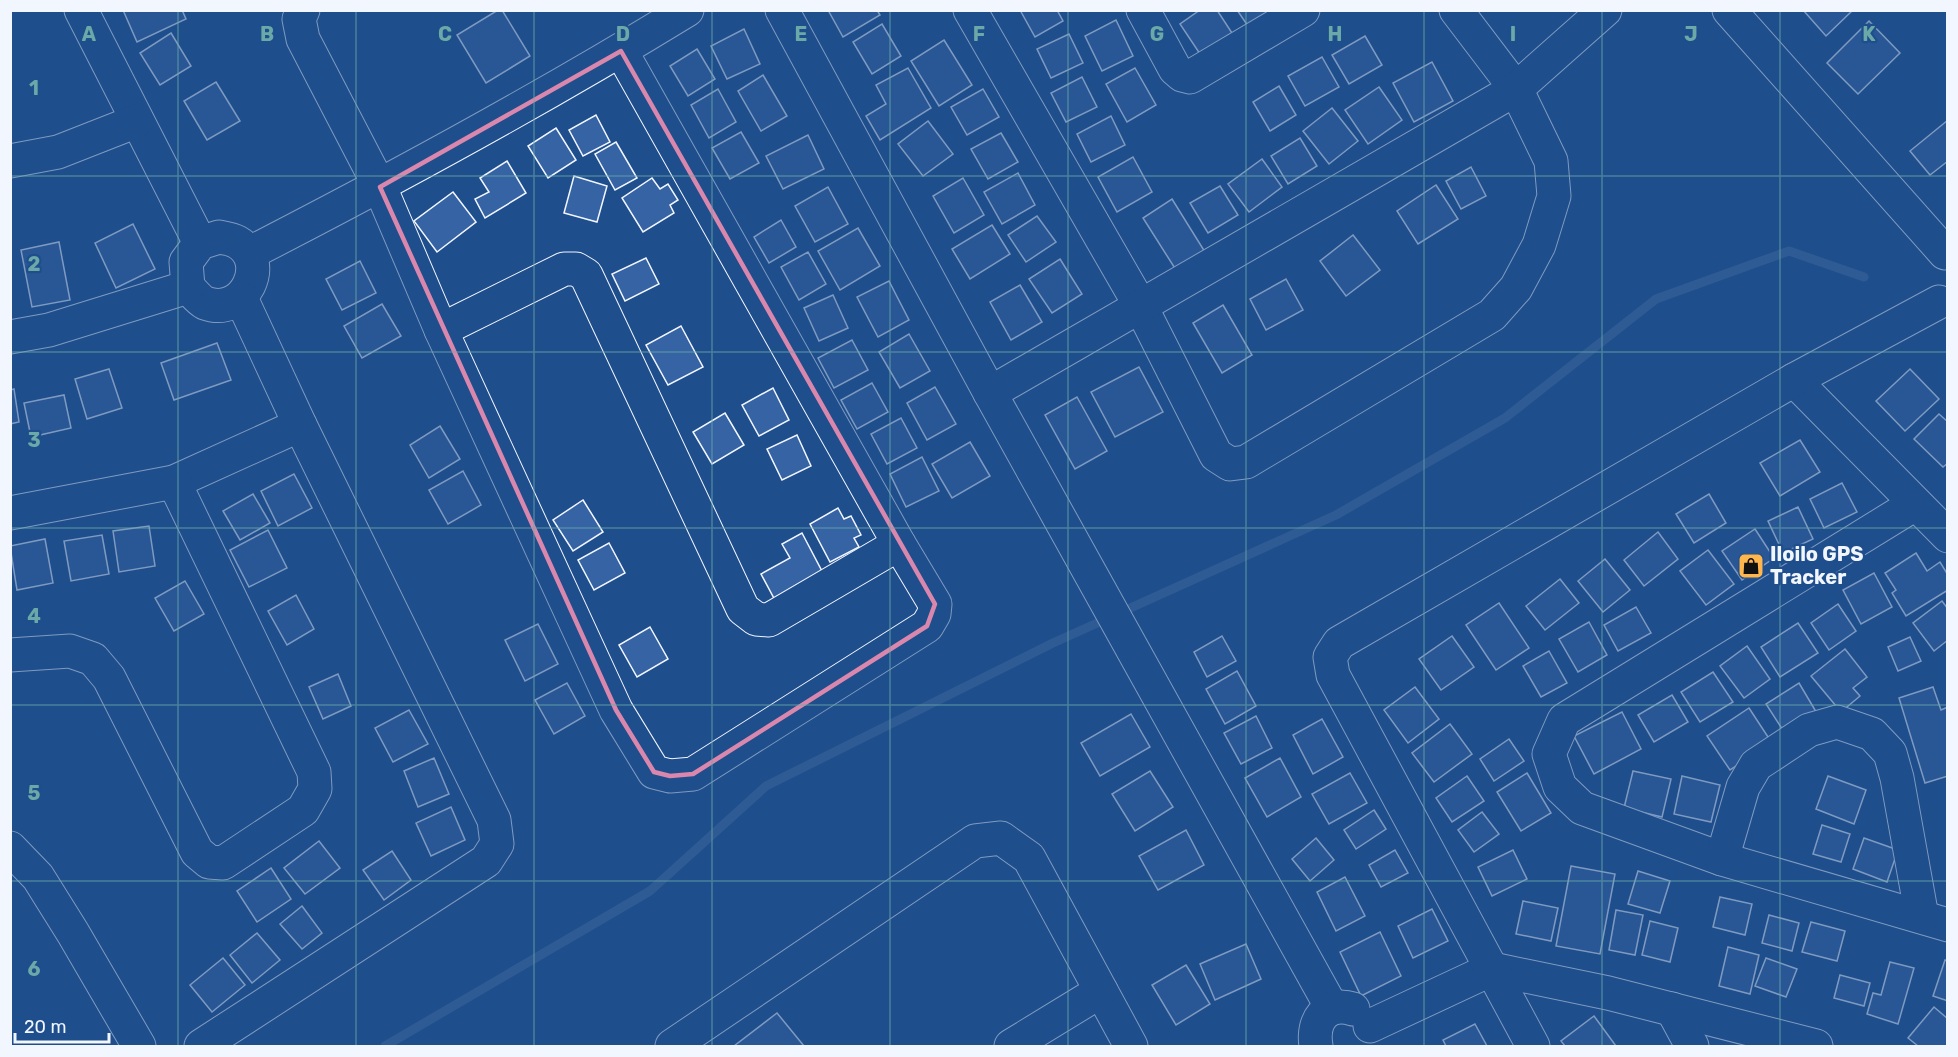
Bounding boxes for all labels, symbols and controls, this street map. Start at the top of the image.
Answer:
text: A [82,22,97,46]
text: B [260,22,274,46]
text: C [438,22,452,46]
text: D [616,22,630,46]
text: E [795,22,807,46]
text: F [973,22,985,46]
text: G [1150,22,1164,46]
text: H [1328,22,1342,46]
text: I [1510,22,1516,46]
text: J [1684,22,1698,46]
text: K [1862,22,1876,46]
text: 1 [29,76,39,100]
text: 2 [28,252,41,276]
text: 3 [27,428,41,452]
place label: Iloilo GPS Tracker [1770,542,1864,589]
shop icon: Iloilo GPS Tracker [1736,551,1766,581]
text: 4 [27,604,41,628]
text: 5 [28,781,41,805]
text: 6 [27,957,41,981]
scale bar [15,1006,110,1044]
text: 20 m [24,1016,66,1038]

